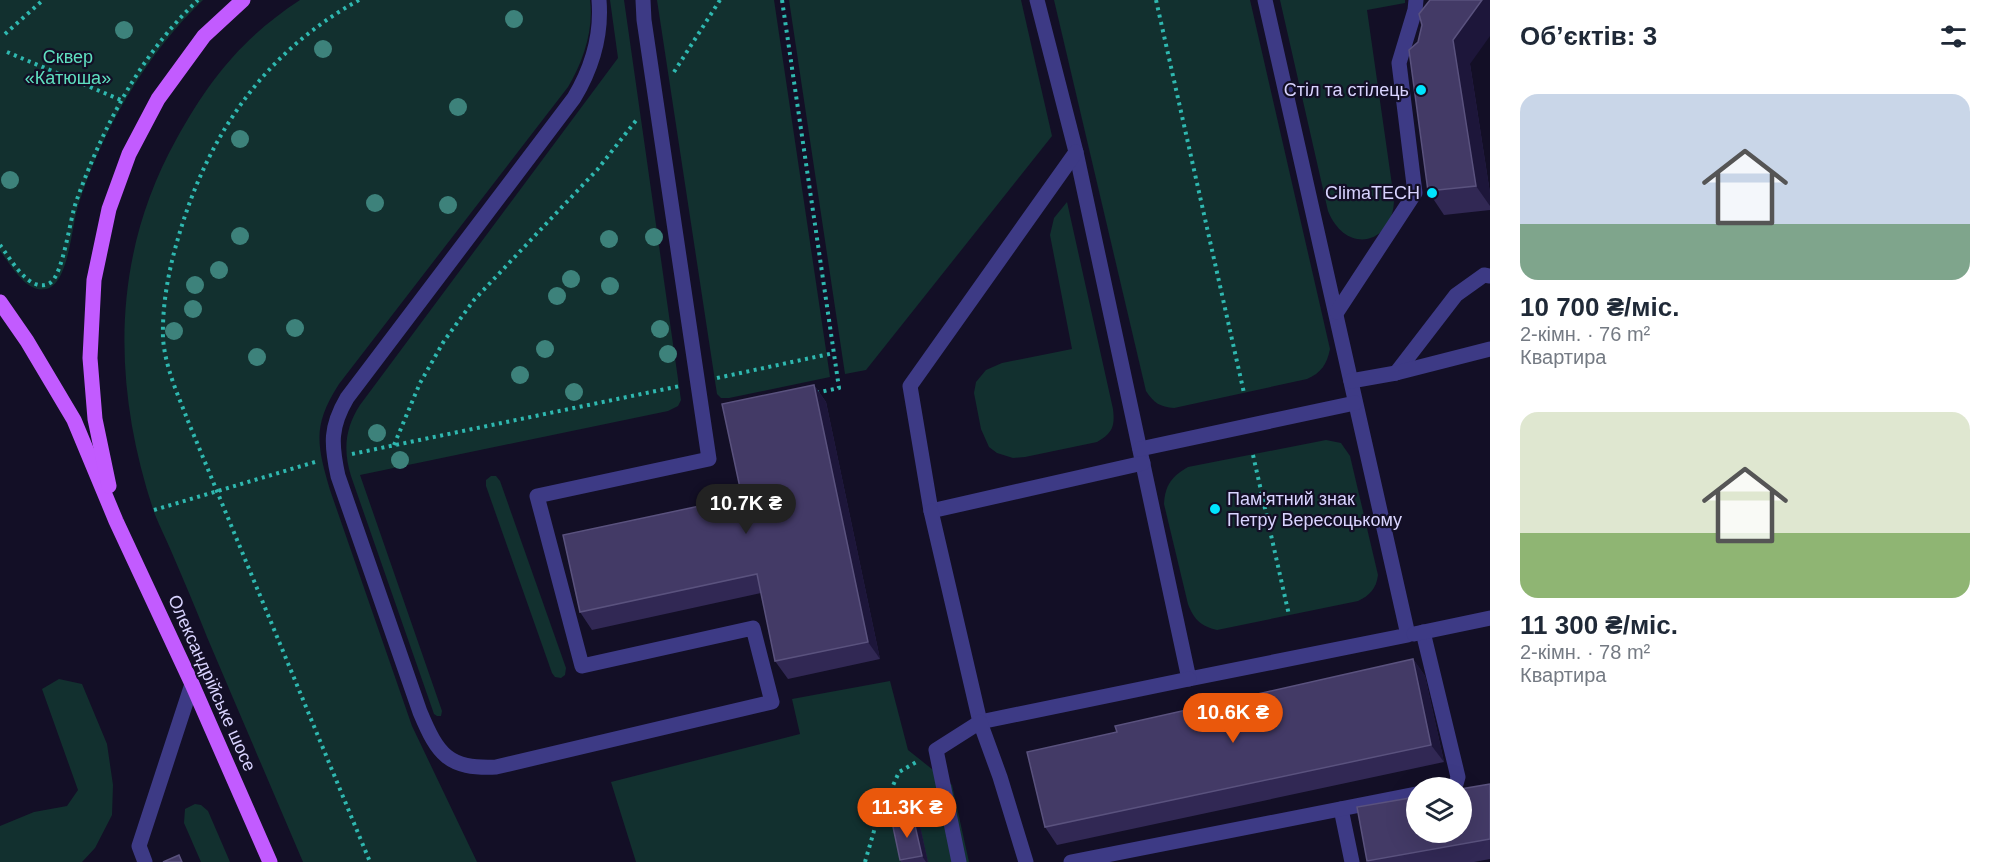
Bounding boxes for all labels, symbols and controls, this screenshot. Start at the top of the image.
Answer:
icon: filters [1937,20,1970,53]
text: Об’єктів: 3 [1520,21,1657,51]
park label: Сквер «Катюша» [25,47,111,88]
place label: Стіл та стілець [1284,80,1409,100]
marker: Стіл та стілець [1414,83,1428,97]
icon: home [1691,133,1799,241]
place label: ClimaTECH [1325,183,1420,203]
marker: ClimaTECH [1425,186,1439,200]
text: 10 700 ₴/міс. [1520,292,1679,322]
text: 2-кімн. · 76 m² [1520,323,1650,345]
text: Квартира [1520,346,1606,368]
icon: home [1691,451,1799,559]
pin: 10.7K ₴ [691,484,801,535]
place label: Пам'ятний знак Петру Вересоцькому [1227,489,1402,530]
text: 10.7K ₴ [710,492,782,514]
marker: Пам'ятний знак Петру Вересоцькому [1208,502,1222,516]
street label: Олександрійське шосе [164,592,260,774]
text: 11 300 ₴/міс. [1520,610,1678,640]
text: 2-кімн. · 78 m² [1520,641,1650,663]
text: Квартира [1520,664,1606,686]
pin: 10.6K ₴ [1178,693,1288,744]
text: 10.6K ₴ [1197,701,1269,723]
map controls [1406,777,1472,843]
button: layers [1406,777,1472,843]
pin: 11.3K ₴ [852,788,962,839]
text: 11.3K ₴ [871,796,943,818]

